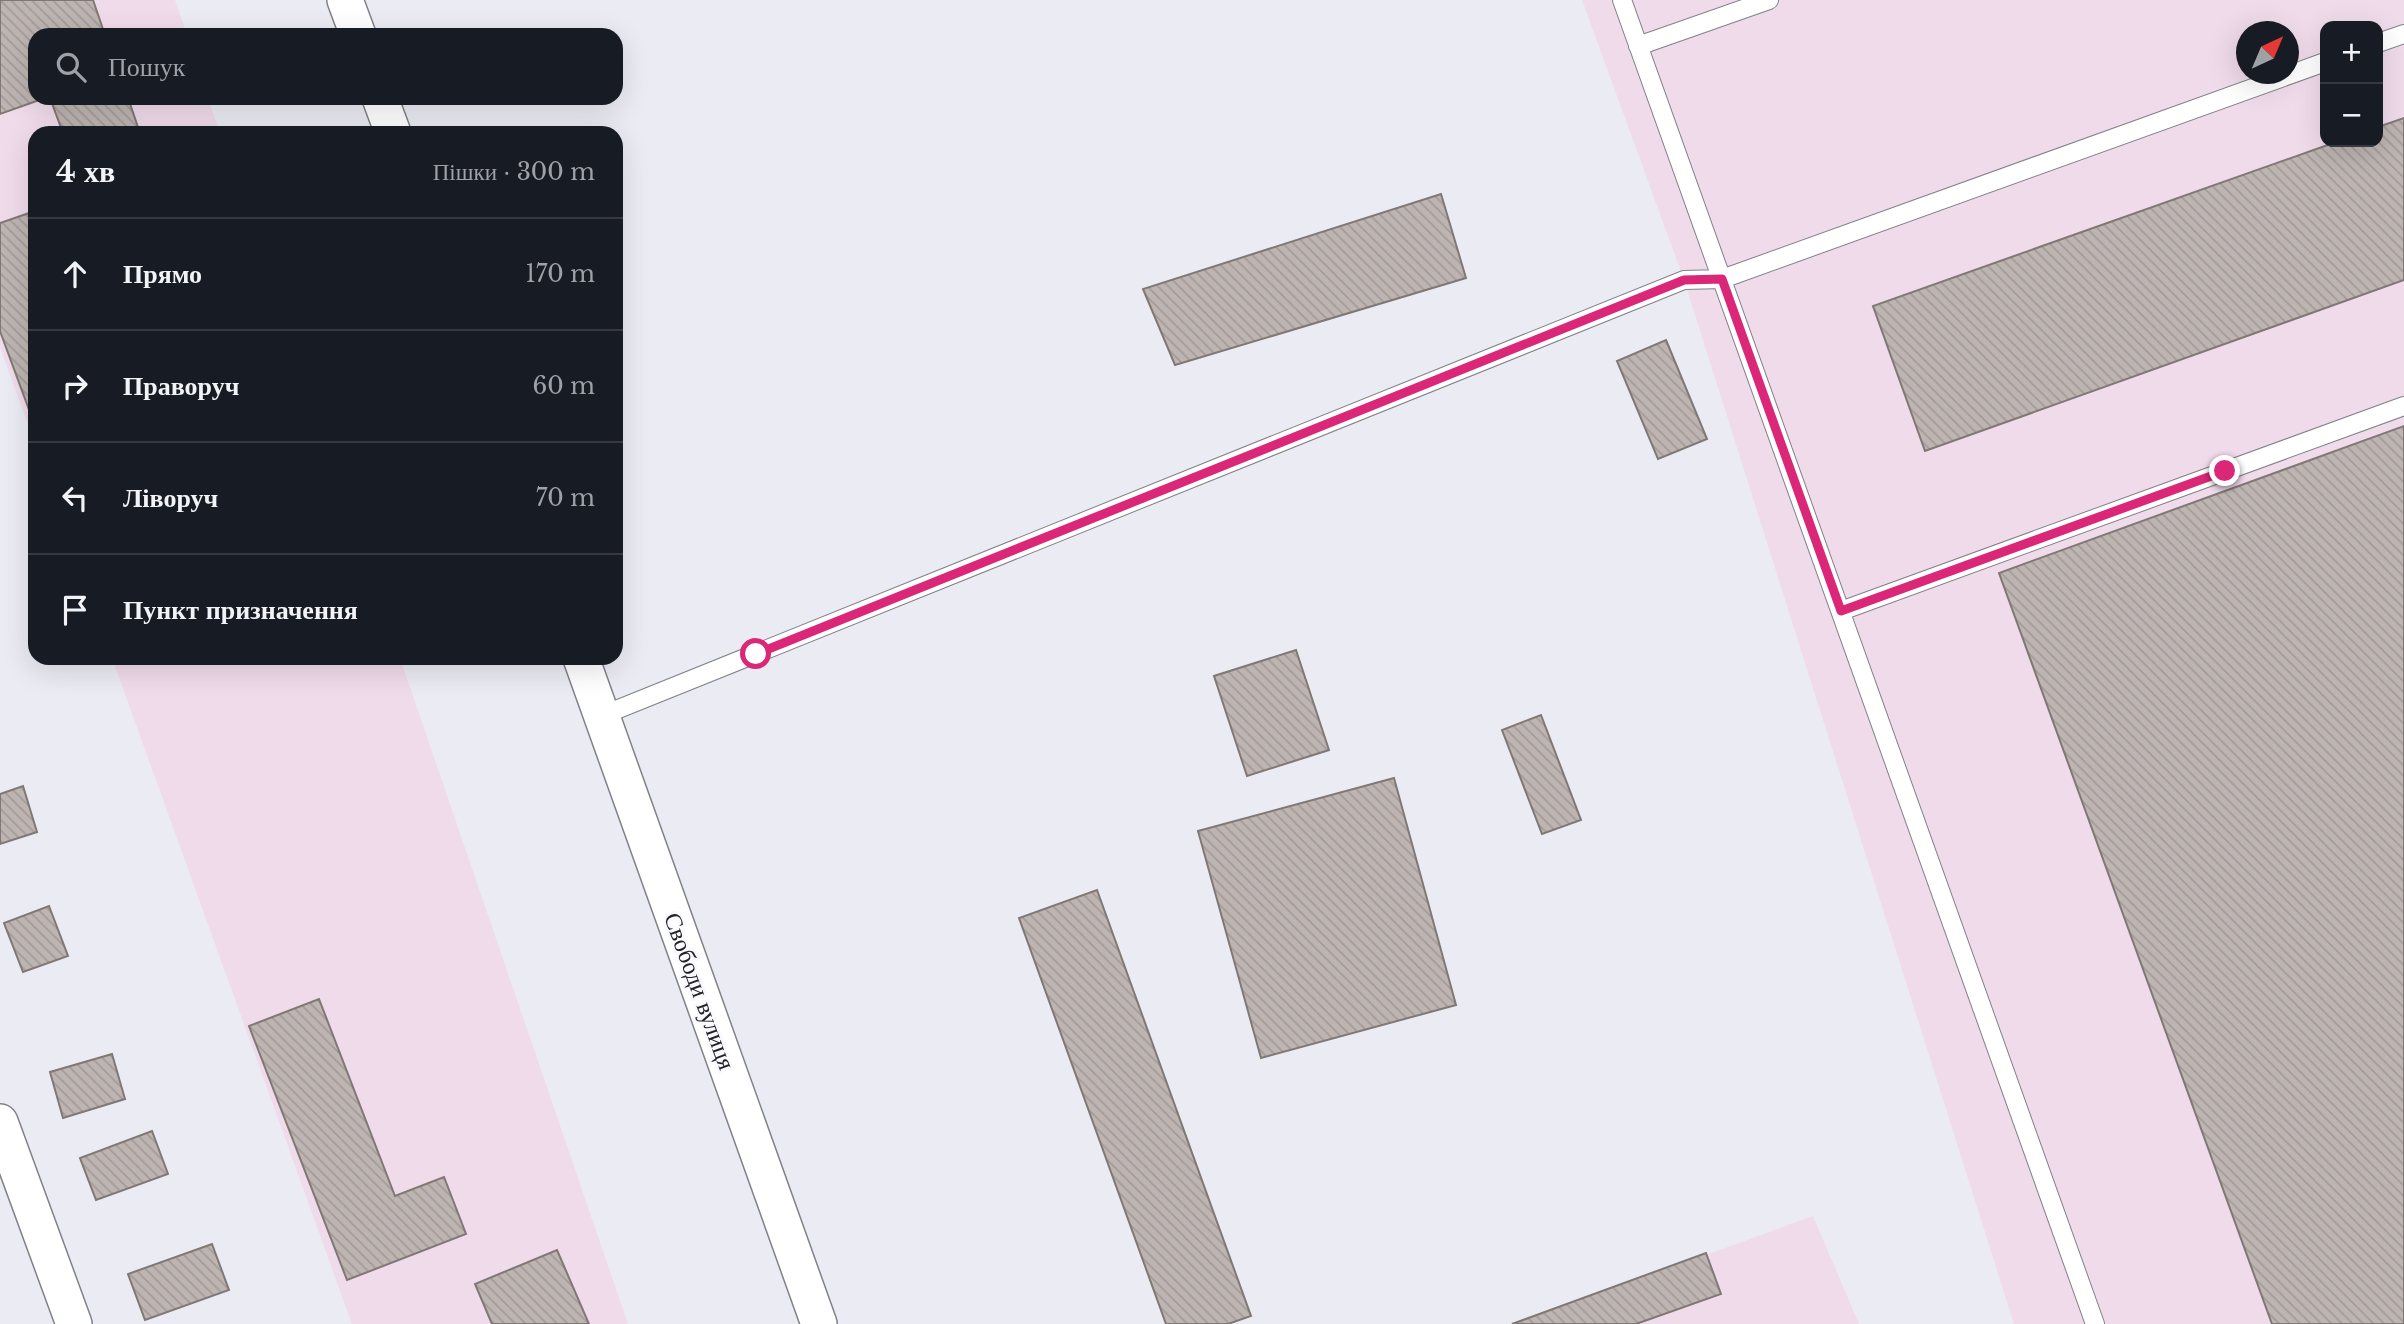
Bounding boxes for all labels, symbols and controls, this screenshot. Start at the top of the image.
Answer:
north arrow [2236,21,2299,84]
map controls [2320,21,2383,147]
button: + [2320,21,2383,84]
search box [28,28,623,105]
icon: search [52,48,90,86]
text: Пошук [108,51,185,83]
button: − [2320,84,2383,147]
text: 4 хв [56,153,115,190]
text: Пішки · 300 m [433,158,595,186]
icon: ahead [56,255,94,293]
text: Прямо [123,258,202,290]
text: 170 m [525,260,595,288]
icon: right [56,367,94,405]
text: Праворуч [123,370,239,402]
text: 60 m [533,372,595,400]
route end [2209,455,2240,486]
icon: left [56,479,94,517]
text: Ліворуч [123,482,218,514]
text: 70 m [536,484,595,512]
icon: arrive [56,591,94,629]
text: Пункт призначення [123,594,358,626]
route start [740,638,771,669]
street label: Свободи вулиця [658,909,742,1073]

